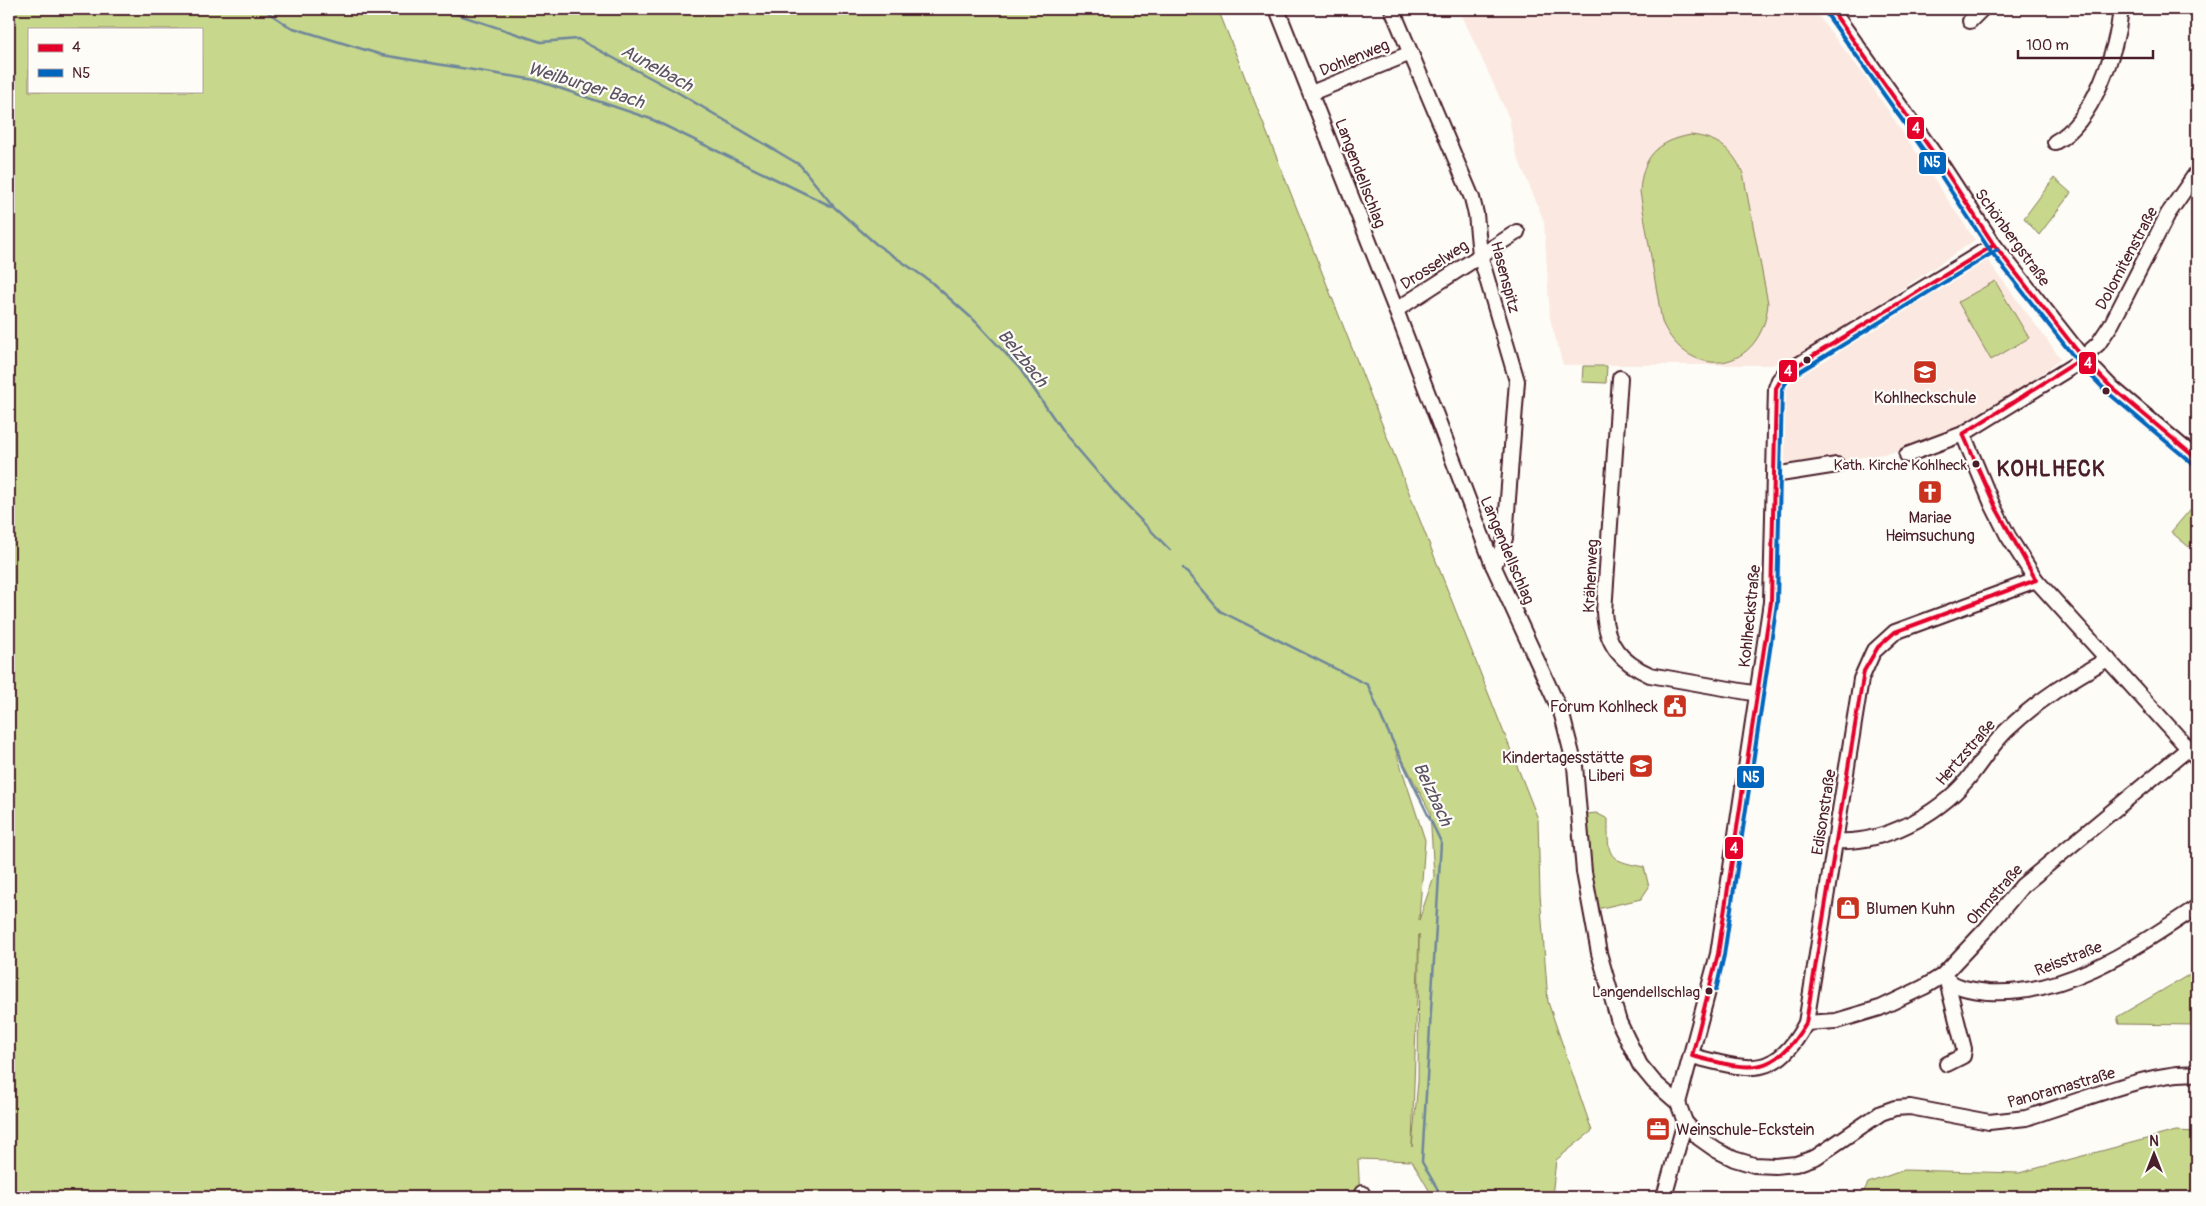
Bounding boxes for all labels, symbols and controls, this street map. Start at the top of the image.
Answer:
legend [28,28,202,92]
scale bar [2018,28,2154,60]
street label: Dohlenweg [1317,35,1392,81]
text: 100 m [2026,36,2069,55]
text: 4 [72,38,81,57]
water label: Aunelbach [617,39,698,98]
water label: Weilburger Bach [525,57,648,115]
text: N5 [72,64,90,83]
street label: Langendellschlag [1330,116,1390,231]
line badge: 4 [1906,116,1925,140]
text: 4 [1912,120,1921,137]
line badge: N5 [1918,151,1947,175]
text: N5 [1923,154,1941,171]
street label: Schönbergstraße [1970,185,2054,290]
street label: Dolomitenstraße [2091,203,2162,313]
street label: Drosselweg [1397,236,1472,294]
street label: Hasenspitz [1486,239,1524,315]
water label: Belzbach [992,325,1054,393]
line badge: 4 [2078,351,2097,375]
unlabelled marker [1802,355,1812,365]
text: 4 [2084,355,2093,372]
line badge: 4 [1778,359,1798,383]
school or university icon: Kohlheckschule [1912,359,1938,385]
text: 4 [1784,363,1793,380]
unlabelled marker [2101,386,2111,396]
place label: Kohlheckschule [1874,388,1976,408]
place label: Kath. Kirche Kohlheck [1833,456,1968,475]
district label: KOHLHECK [1997,456,2105,483]
marker: Kath. Kirche Kohlheck [1971,459,1981,469]
church icon: Mariae Heimsuchung [1917,479,1943,505]
street label: Langendellschlag [1475,493,1539,607]
place label: Mariae Heimsuchung [1885,508,1975,546]
street label: Krähenweg [1579,539,1603,613]
street label: Kohlheckstraße [1735,564,1765,668]
public building icon: Forum Kohlheck [1662,693,1688,719]
place label: Forum Kohlheck [1550,697,1658,717]
street label: Hertzstraße [1932,715,2000,790]
place label: Kindertagesstätte Liberi [1502,748,1624,786]
school or university icon: Kindertagesstätte Liberi [1628,753,1654,779]
water label: Belzbach [1408,759,1458,831]
line badge: N5 [1736,765,1765,789]
street label: Edisonstraße [1807,768,1841,857]
text: N5 [1742,769,1760,786]
line badge: 4 [1724,836,1744,860]
text: 4 [1730,840,1739,857]
street label: Ohmstraße [1962,860,2027,929]
shop icon: Blumen Kuhn [1835,895,1861,921]
place label: Blumen Kuhn [1866,899,1955,919]
street label: Reisstraße [2032,937,2105,981]
place label: Langendellschlag [1592,983,1700,1002]
marker: Langendellschlag [1704,986,1714,996]
street label: Panoramastraße [2005,1063,2118,1113]
office icon: Weinschule-Eckstein [1645,1116,1671,1142]
place label: Weinschule-Eckstein [1676,1120,1815,1140]
north arrow [2128,1128,2178,1178]
text: N [2149,1133,2159,1150]

